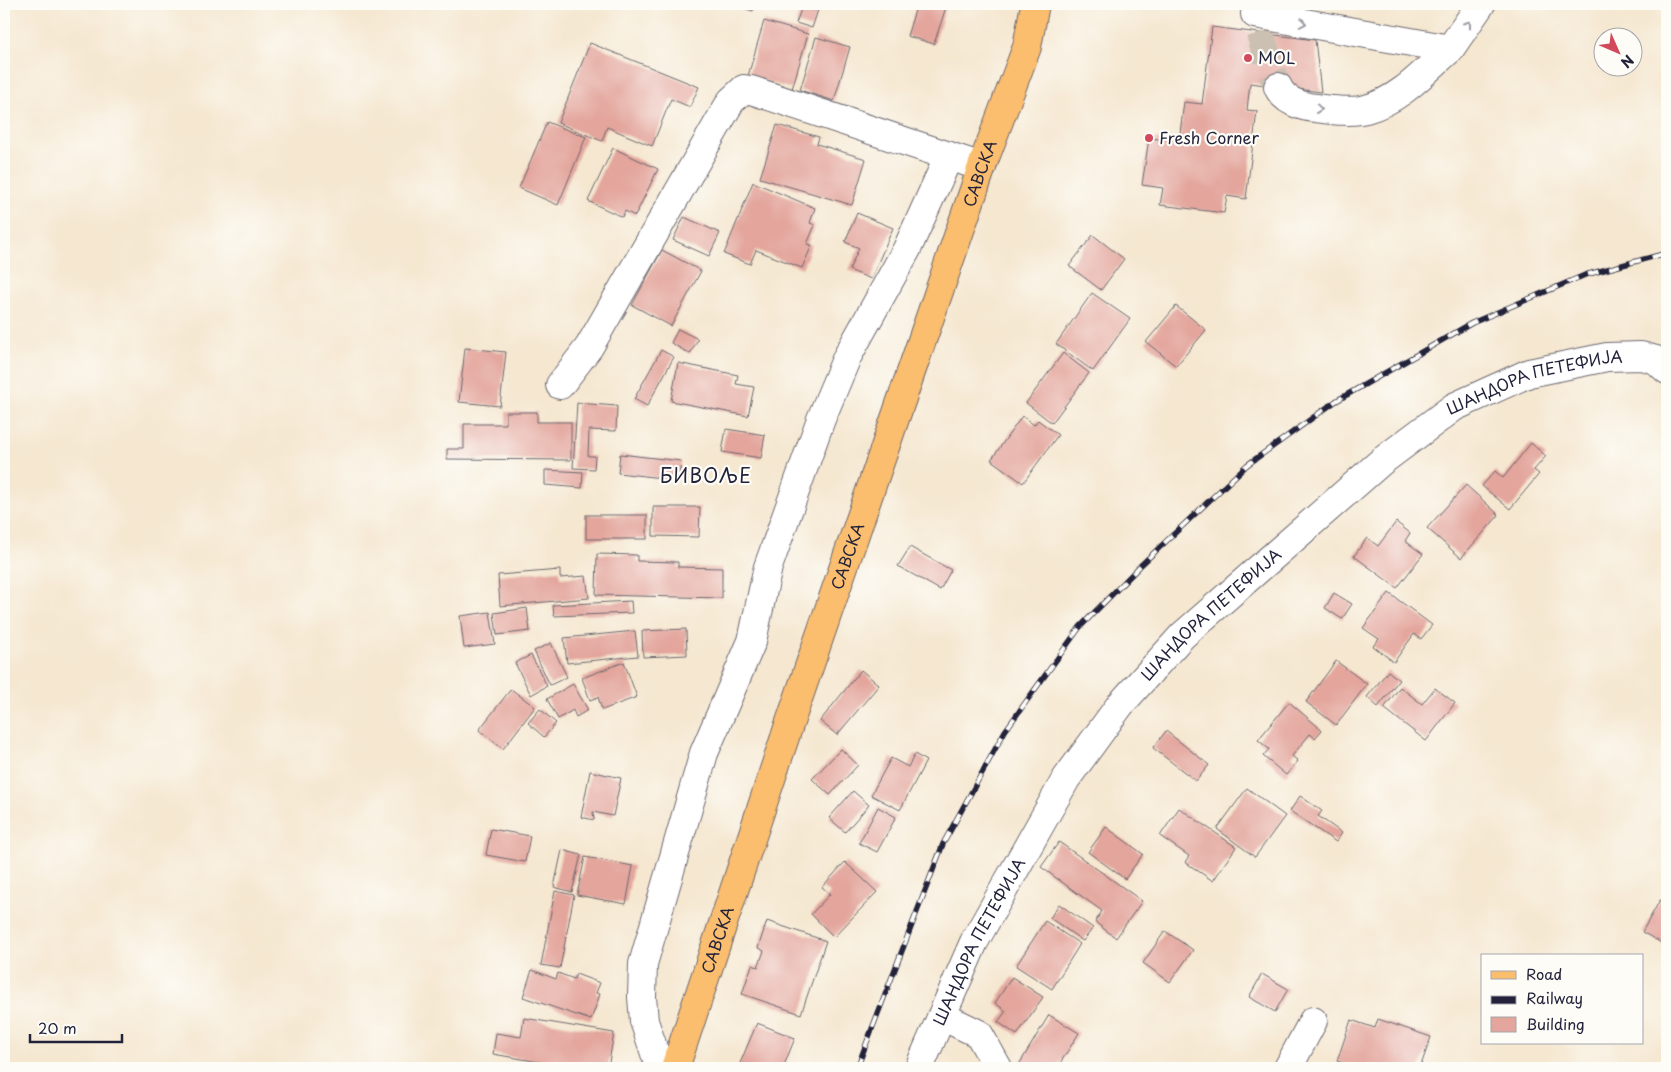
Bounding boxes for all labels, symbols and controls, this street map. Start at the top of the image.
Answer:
one-way arrow [1298,17,1307,27]
one-way arrow [1461,21,1471,30]
north arrow [1594,28,1644,78]
place label: MOL [1258,45,1295,69]
text: N [1616,50,1639,73]
marker: MOL [1242,52,1254,64]
one-way arrow [1315,103,1323,114]
place label: Fresh Corner [1159,125,1260,149]
marker: Fresh Corner [1143,132,1155,144]
street label: САВСКА [956,136,1002,210]
street label: ШАНДОРА ПЕТЕФИЈА [1442,344,1623,420]
district label: БИВОЉЕ [660,461,752,489]
street label: САВСКА [824,519,869,593]
street label: ШАНДОРА ПЕТЕФИЈА [1135,542,1286,685]
street label: ШАНДОРА ПЕТЕФИЈА [926,853,1030,1029]
street label: САВСКА [694,903,739,976]
legend [1481,954,1644,1044]
text: Road [1526,962,1562,985]
text: Railway [1526,986,1583,1009]
scale bar [30,1012,122,1044]
text: Building [1526,1012,1585,1035]
text: 20 m [38,1016,77,1039]

